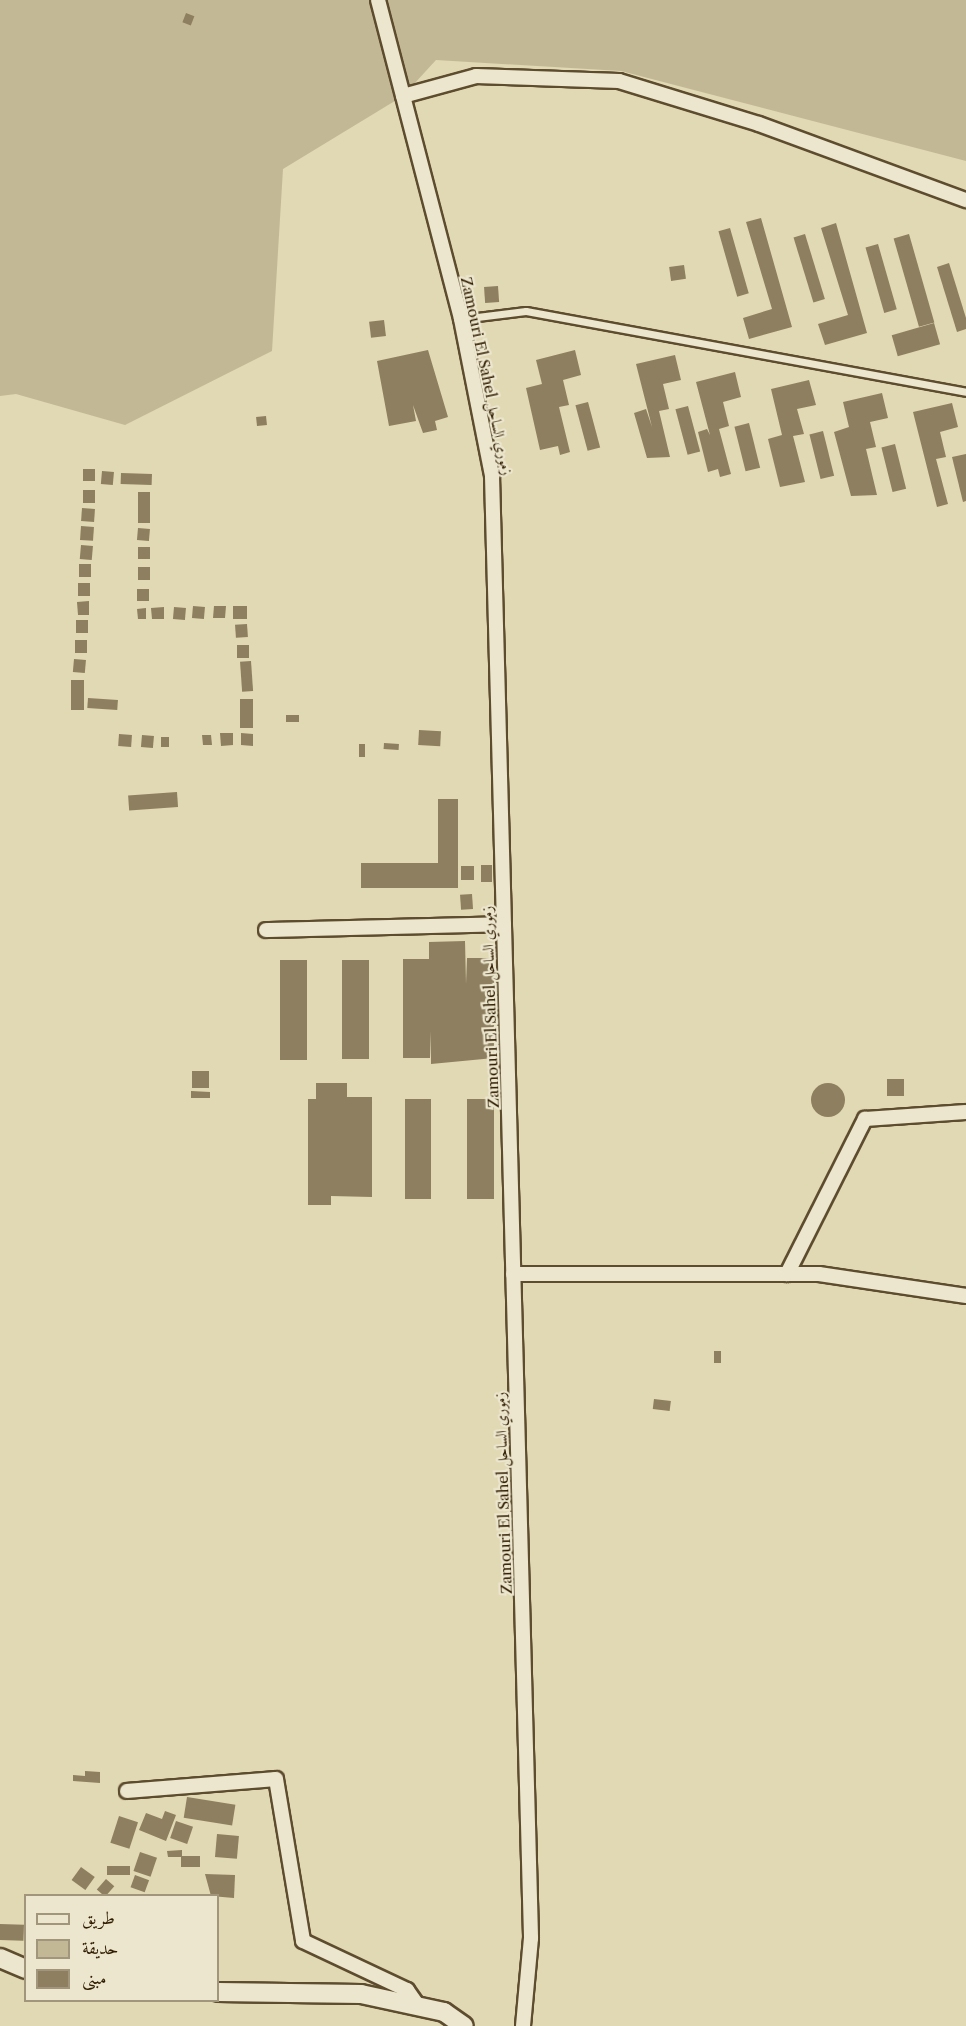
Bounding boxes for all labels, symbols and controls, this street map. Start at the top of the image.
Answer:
street label: Zamouri El Sahel زموري الساحل [457,275,517,477]
street label: Zamouri El Sahel زموري الساحل [477,906,503,1108]
street label: Zamouri El Sahel زموري الساحل [490,1392,516,1594]
legend [24,1894,219,2002]
text: طريق [82,1907,115,1929]
text: حديقة [82,1937,118,1959]
text: مبنى [82,1967,107,1989]

